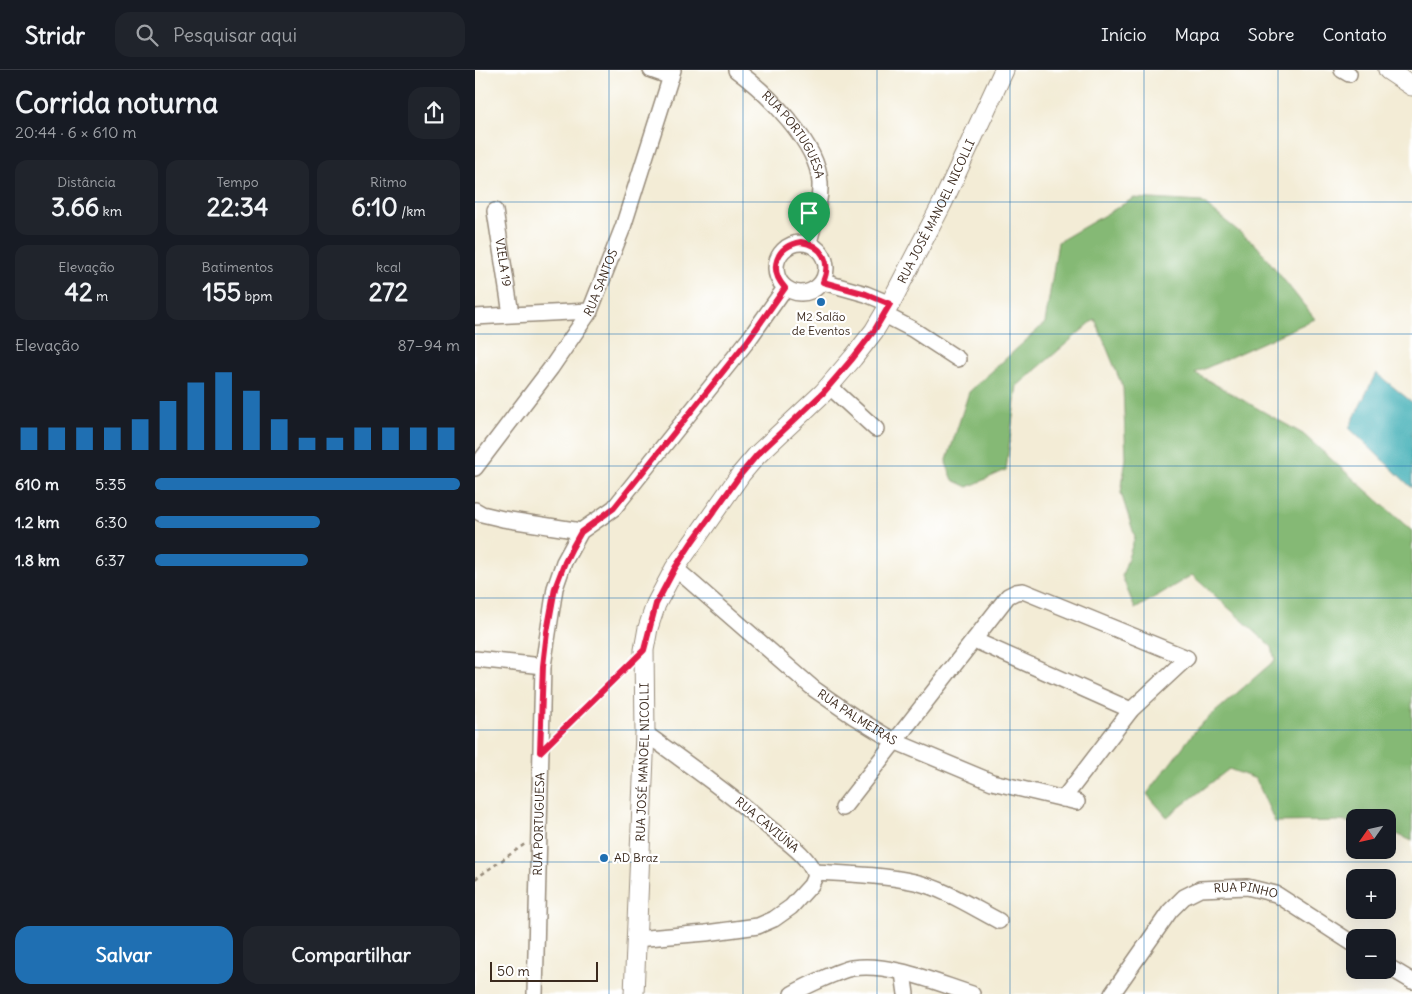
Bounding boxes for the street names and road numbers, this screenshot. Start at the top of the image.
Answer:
street label: RUA PORTUGUESA [759,88,828,180]
street label: RUA JOSÉ MANOEL NICOLLI [894,137,978,286]
street label: VIELA 19 [492,237,515,288]
street label: RUA SANTOS [580,246,621,319]
street label: RUA JOSÉ MANOEL NICOLLI [632,683,652,842]
street label: RUA PALMEIRAS [815,686,900,748]
street label: RUA PORTUGUESA [530,772,547,876]
street label: RUA CAVIÚNA [732,794,802,856]
street label: RUA PINHO [1213,879,1280,901]

